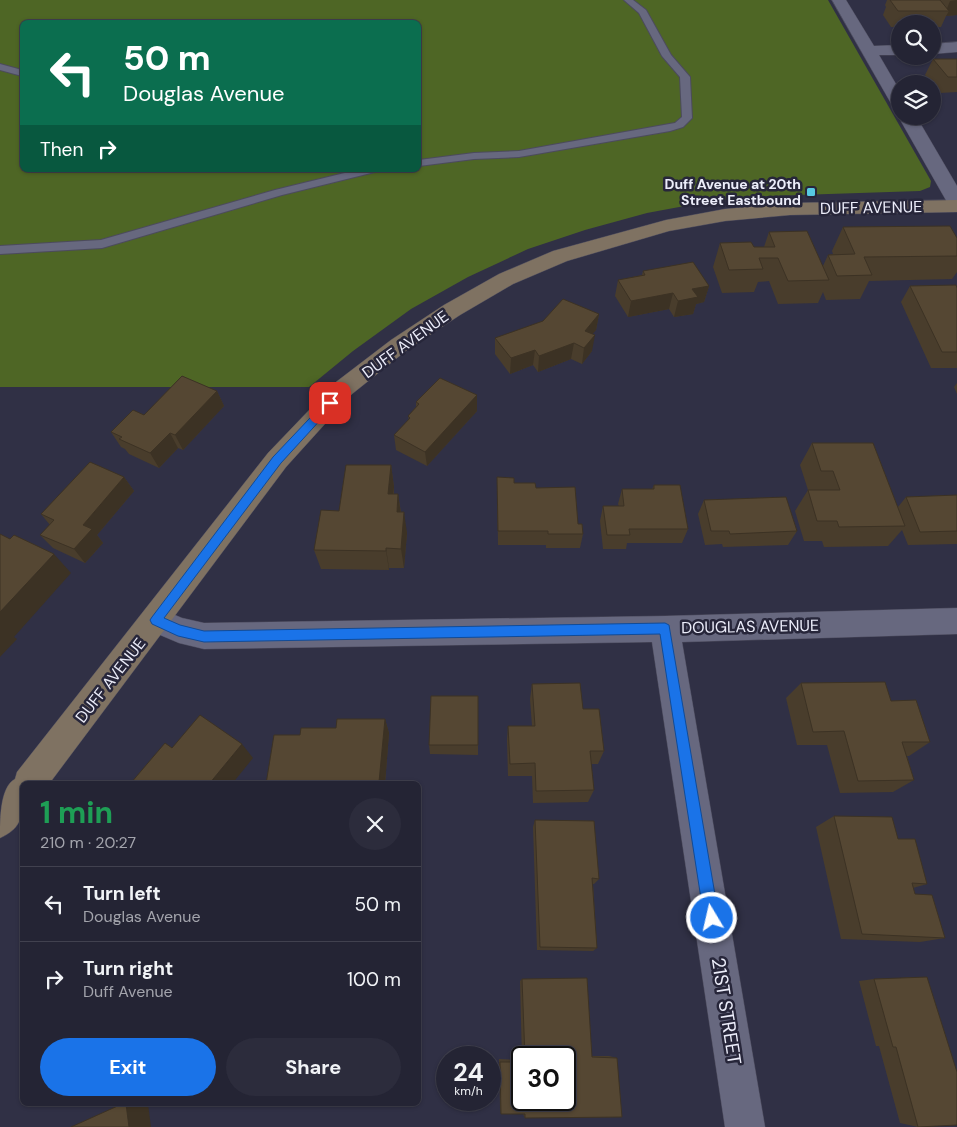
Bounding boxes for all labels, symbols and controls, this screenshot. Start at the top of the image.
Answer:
map controls [891,15,941,125]
button: search [891,15,941,65]
text: 50 m [123,35,211,81]
icon: left [40,40,105,105]
button: layers [891,75,941,125]
text: Douglas Avenue [123,79,285,108]
icon: right [93,135,121,163]
text: Then [40,137,83,162]
place label: Duff Avenue at 20th Street Eastbound [665,175,801,209]
marker: Duff Avenue at 20th Street Eastbound [805,186,817,198]
street label: DUFF AVENUE [820,196,922,219]
street label: DUFF AVENUE [358,306,453,383]
pin [309,382,351,424]
icon: arrive [316,389,344,417]
street label: DOUGLAS AVENUE [681,615,819,638]
street label: DUFF AVENUE [71,634,150,727]
text: 1 min [40,793,113,832]
button: close [349,798,401,850]
text: 210 m · 20:27 [40,832,136,853]
text: Turn left [83,881,161,906]
icon: left [40,890,68,918]
position arrow [685,891,737,943]
text: 50 m [354,892,401,917]
text: Douglas Avenue [83,906,201,927]
text: Turn right [83,956,173,981]
street label: 21ST STREET [706,956,747,1067]
icon: right [40,965,68,993]
text: 100 m [347,967,401,992]
text: Duff Avenue [83,981,173,1002]
button: Exit [40,1038,216,1096]
button: Share [226,1038,401,1096]
speed limit sign: 30 [511,1046,576,1111]
text: 24 [453,1056,484,1089]
text: km/h [454,1083,483,1099]

